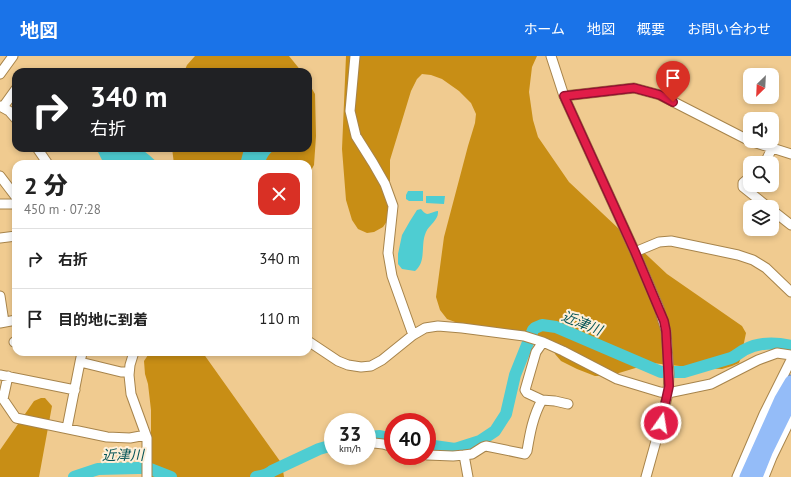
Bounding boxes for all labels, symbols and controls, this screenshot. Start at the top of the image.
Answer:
text: 地図 [20,18,58,42]
text: ホーム [523,20,565,38]
text: 地図 [587,20,615,38]
text: 概要 [637,20,665,38]
text: お問い合わせ [687,20,771,38]
pin [656,61,690,102]
icon: arrive [662,67,684,89]
north arrow [743,68,779,104]
map controls [743,68,779,236]
text: 340 m [90,78,167,115]
icon: right [24,84,76,136]
button: sound [743,112,779,148]
text: 右折 [90,117,126,140]
button: search [743,156,779,192]
text: 2 分 [24,170,68,201]
button: close [258,173,300,215]
button: layers [743,200,779,236]
text: 450 m · 07:28 [24,201,101,218]
icon: right [24,248,46,270]
text: 340 m [259,249,300,268]
text: 右折 [58,250,88,269]
water label: 近津川 [559,307,607,340]
icon: arrive [24,308,46,330]
text: 110 m [259,309,300,328]
text: 目的地に到着 [58,310,148,329]
position arrow [640,402,682,444]
speed limit sign: 40 [384,413,436,465]
text: 33 [339,421,361,447]
text: km/h [339,442,361,455]
water label: 近津川 [102,446,146,464]

